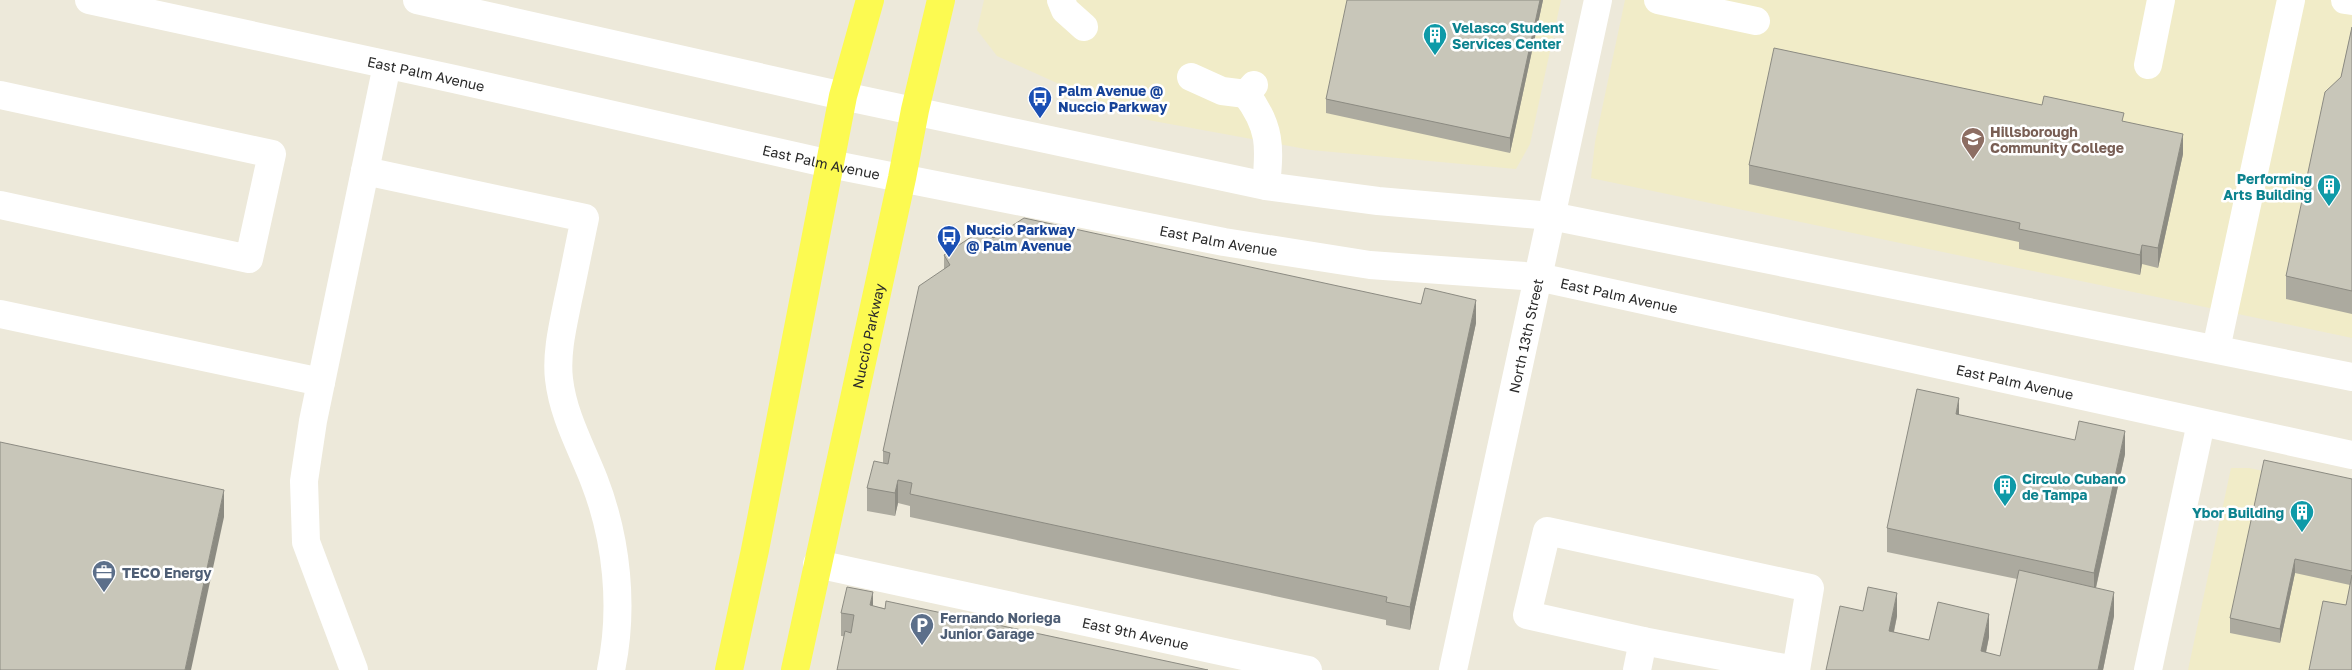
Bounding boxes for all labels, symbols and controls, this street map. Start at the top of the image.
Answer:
place label: Velasco Student Services Center [1452,19,1564,52]
building icon: Velasco Student Services Center [1422,22,1448,56]
street label: East Palm Avenue [366,52,486,94]
place label: Palm Avenue @ Nuccio Parkway [1058,82,1168,115]
bus stop icon: Palm Avenue @ Nuccio Parkway [1027,85,1053,119]
place label: Hillsborough Community College [1990,123,2124,156]
school or university icon: Hillsborough Community College [1960,126,1986,160]
street label: East Palm Avenue [761,141,882,182]
place label: Performing Arts Building [2223,170,2312,203]
building icon: Performing Arts Building [2316,173,2342,207]
place label: Nuccio Parkway @ Palm Avenue [966,221,1076,254]
street label: East Palm Avenue [1158,221,1279,259]
bus stop icon: Nuccio Parkway @ Palm Avenue [936,224,962,258]
street label: East Palm Avenue [1559,274,1680,316]
street label: North 13th Street [1505,277,1546,395]
street label: Nuccio Parkway [848,282,887,390]
street label: East Palm Avenue [1955,360,2075,402]
place label: Circulo Cubano de Tampa [2022,470,2126,503]
building icon: Circulo Cubano de Tampa [1992,473,2018,507]
building icon: Ybor Building [2289,499,2315,533]
place label: Ybor Building [2192,504,2284,521]
office icon: TECO Energy [91,559,117,593]
place label: TECO Energy [122,564,212,581]
place label: Fernando Noriega Junior Garage [940,609,1061,642]
parking icon: Fernando Noriega Junior Garage [909,612,935,646]
street label: East 9th Avenue [1081,613,1191,653]

